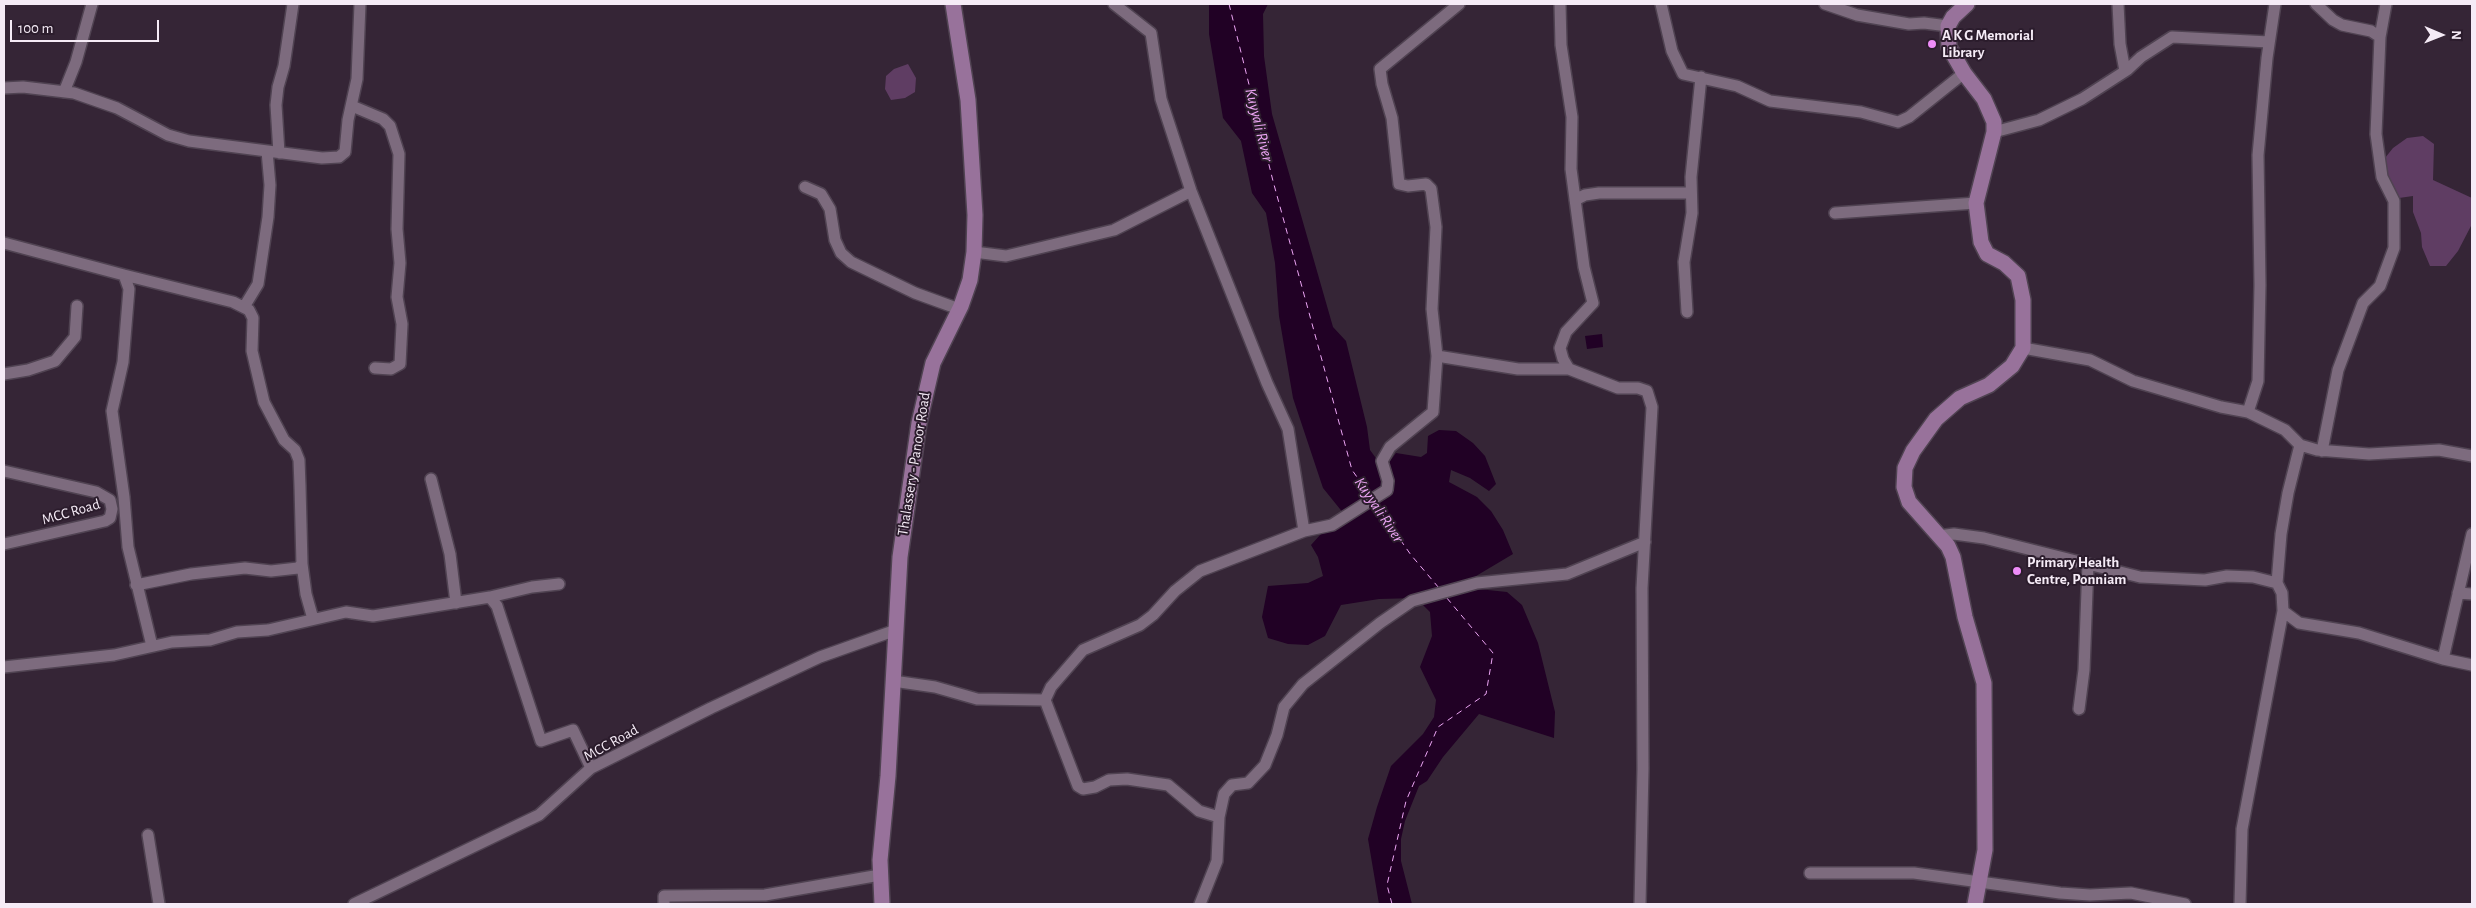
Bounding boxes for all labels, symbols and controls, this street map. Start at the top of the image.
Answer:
scale bar [12,10,161,42]
north arrow [2416,10,2466,60]
text: 100 m [18,21,53,36]
place label: A K G Memorial Library [1942,26,2034,61]
text: N [2449,30,2463,40]
marker: A K G Memorial Library [1926,38,1938,50]
water label: Kuyyali River [1241,86,1277,164]
street label: Thalassery - Panoor Road [894,391,934,537]
water label: Kuyyali River [1350,474,1408,546]
street label: MCC Road [40,495,102,529]
place label: Primary Health Centre, Ponniam [2027,553,2126,588]
marker: Primary Health Centre, Ponniam [2011,565,2023,577]
street label: MCC Road [581,721,641,765]

